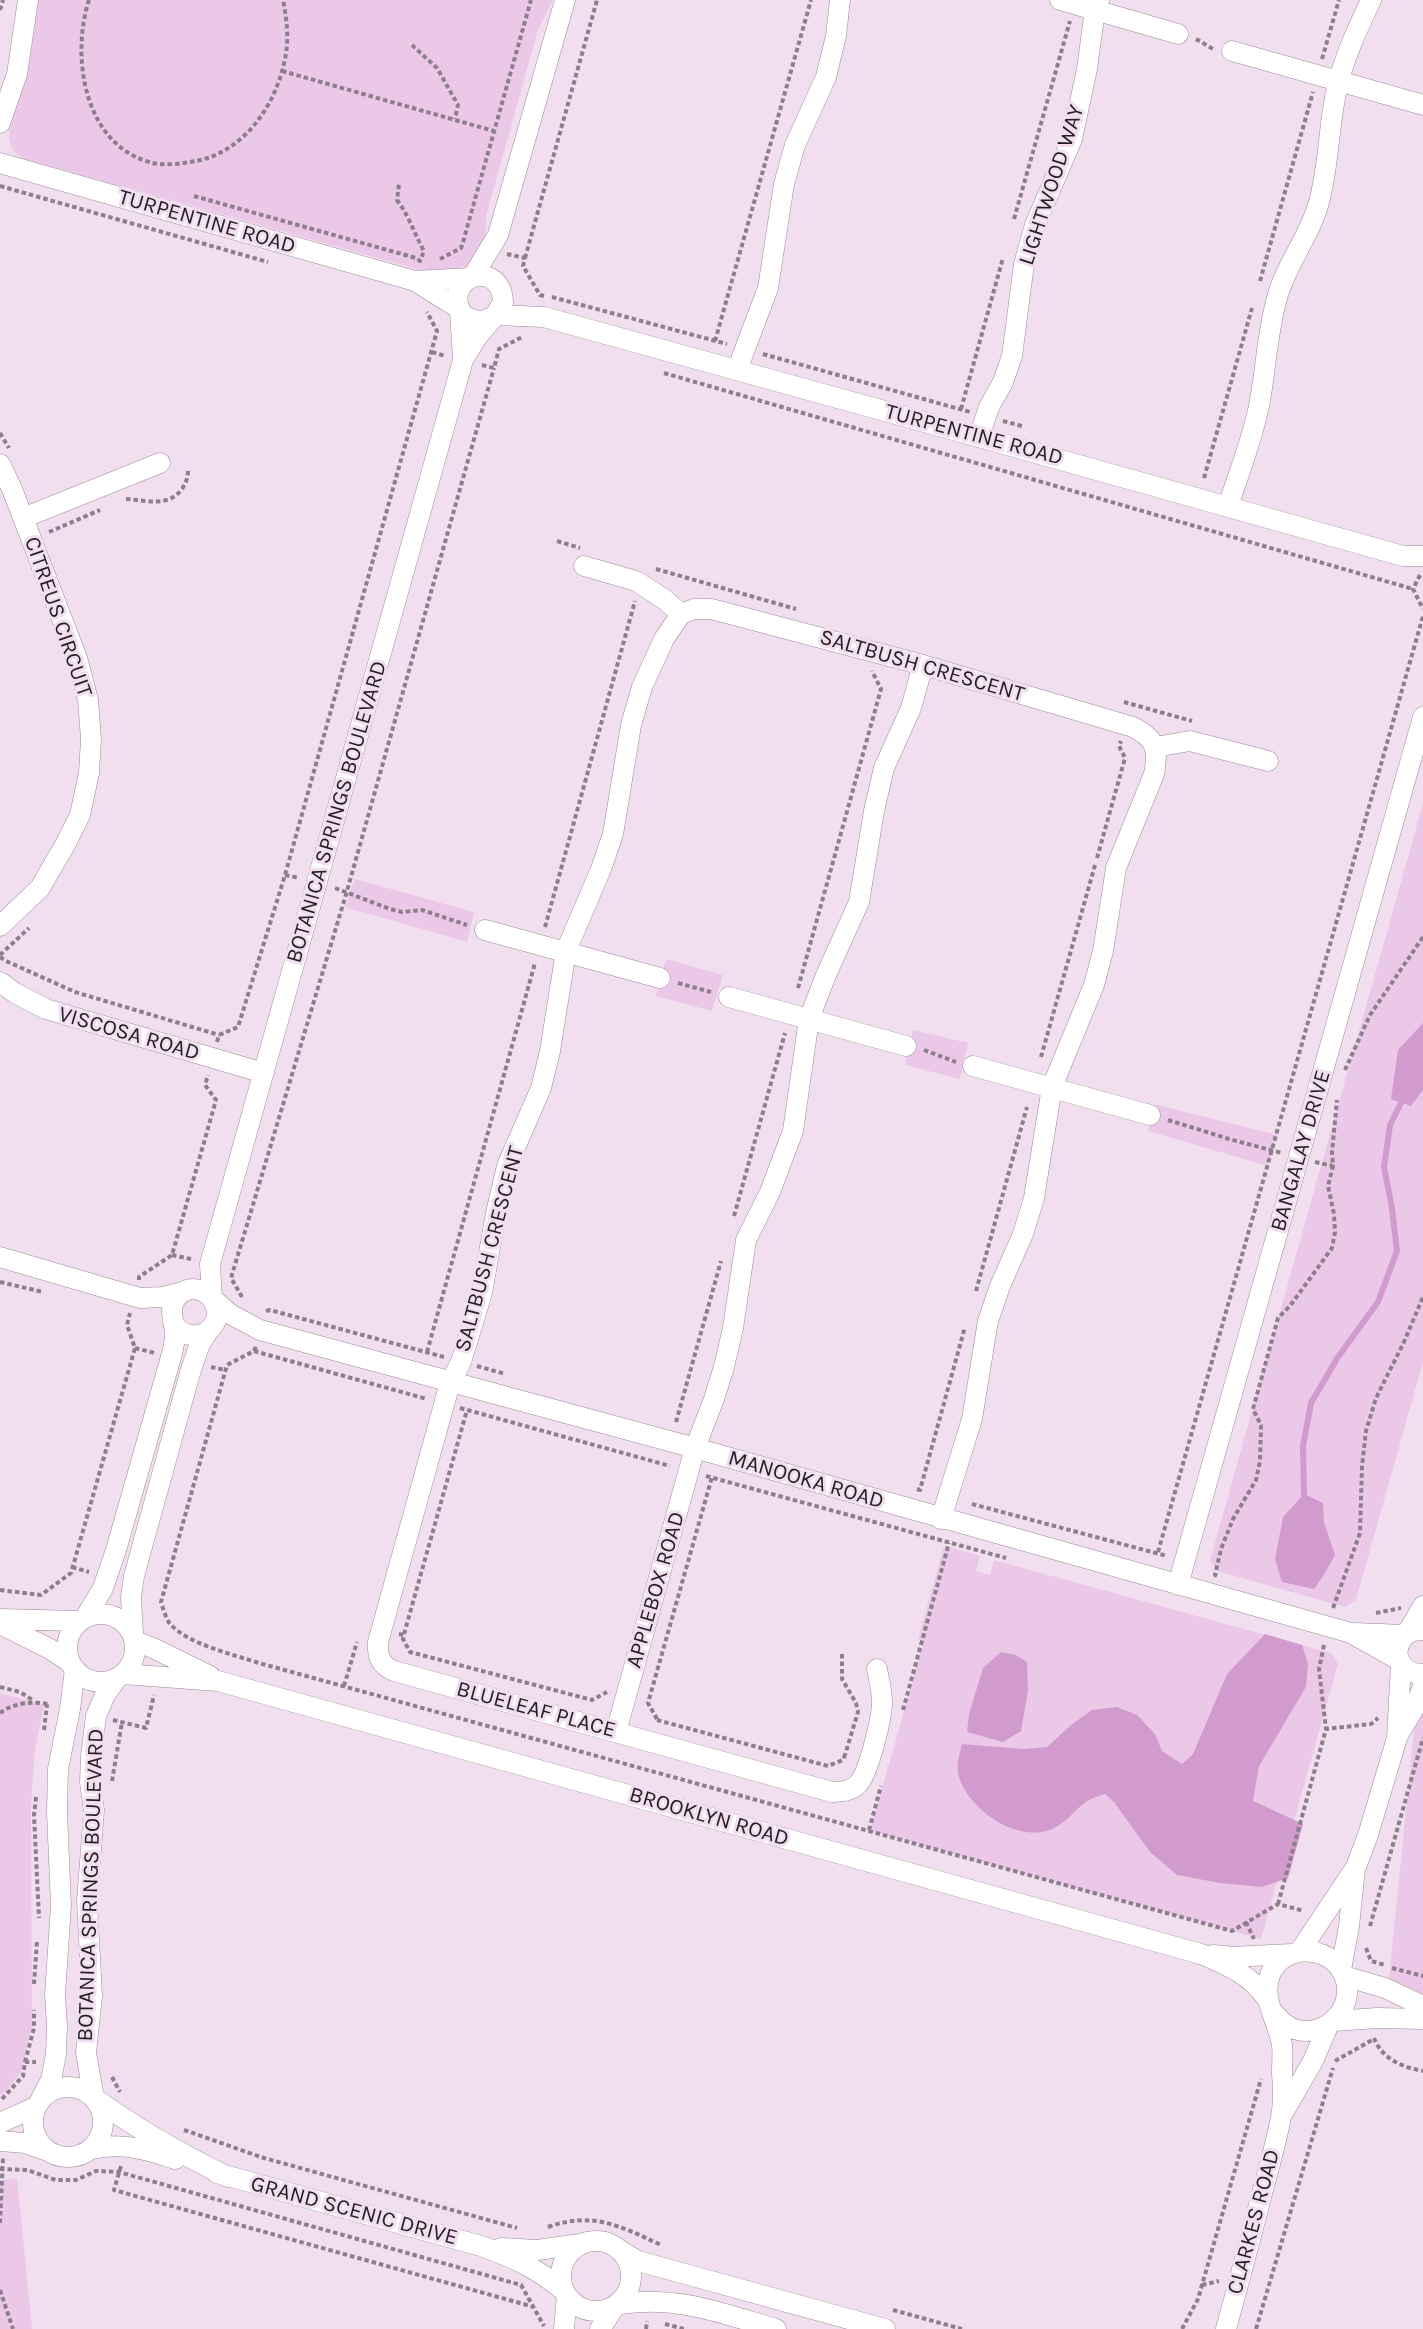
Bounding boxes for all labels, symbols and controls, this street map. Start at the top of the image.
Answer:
street label: LIGHTWOOD WAY [1014,101,1090,269]
street label: TURPENTINE ROAD [115,184,299,260]
street label: TURPENTINE ROAD [882,399,1066,471]
street label: CITREUS CIRCUIT [18,534,98,700]
street label: SALTBUSH CRESCENT [816,624,1028,708]
street label: BOTANICA SPRINGS BOULEVARD [281,658,393,966]
street label: VISCOSA ROAD [55,1001,203,1067]
street label: BANGALAY DRIVE [1265,1067,1337,1235]
street label: SALTBUSH CRESCENT [450,1143,530,1355]
street label: MANOOKA ROAD [725,1445,887,1515]
street label: APPLEBOX ROAD [621,1509,691,1671]
street label: BLUELEAF PLACE [454,1676,618,1744]
street label: BOTANICA SPRINGS BOULEVARD [72,1728,110,2042]
street label: BROOKLYN ROAD [626,1782,792,1852]
street label: CLARKES ROAD [1222,2147,1286,2297]
street label: GRAND SCENIC DRIVE [248,2171,460,2251]

